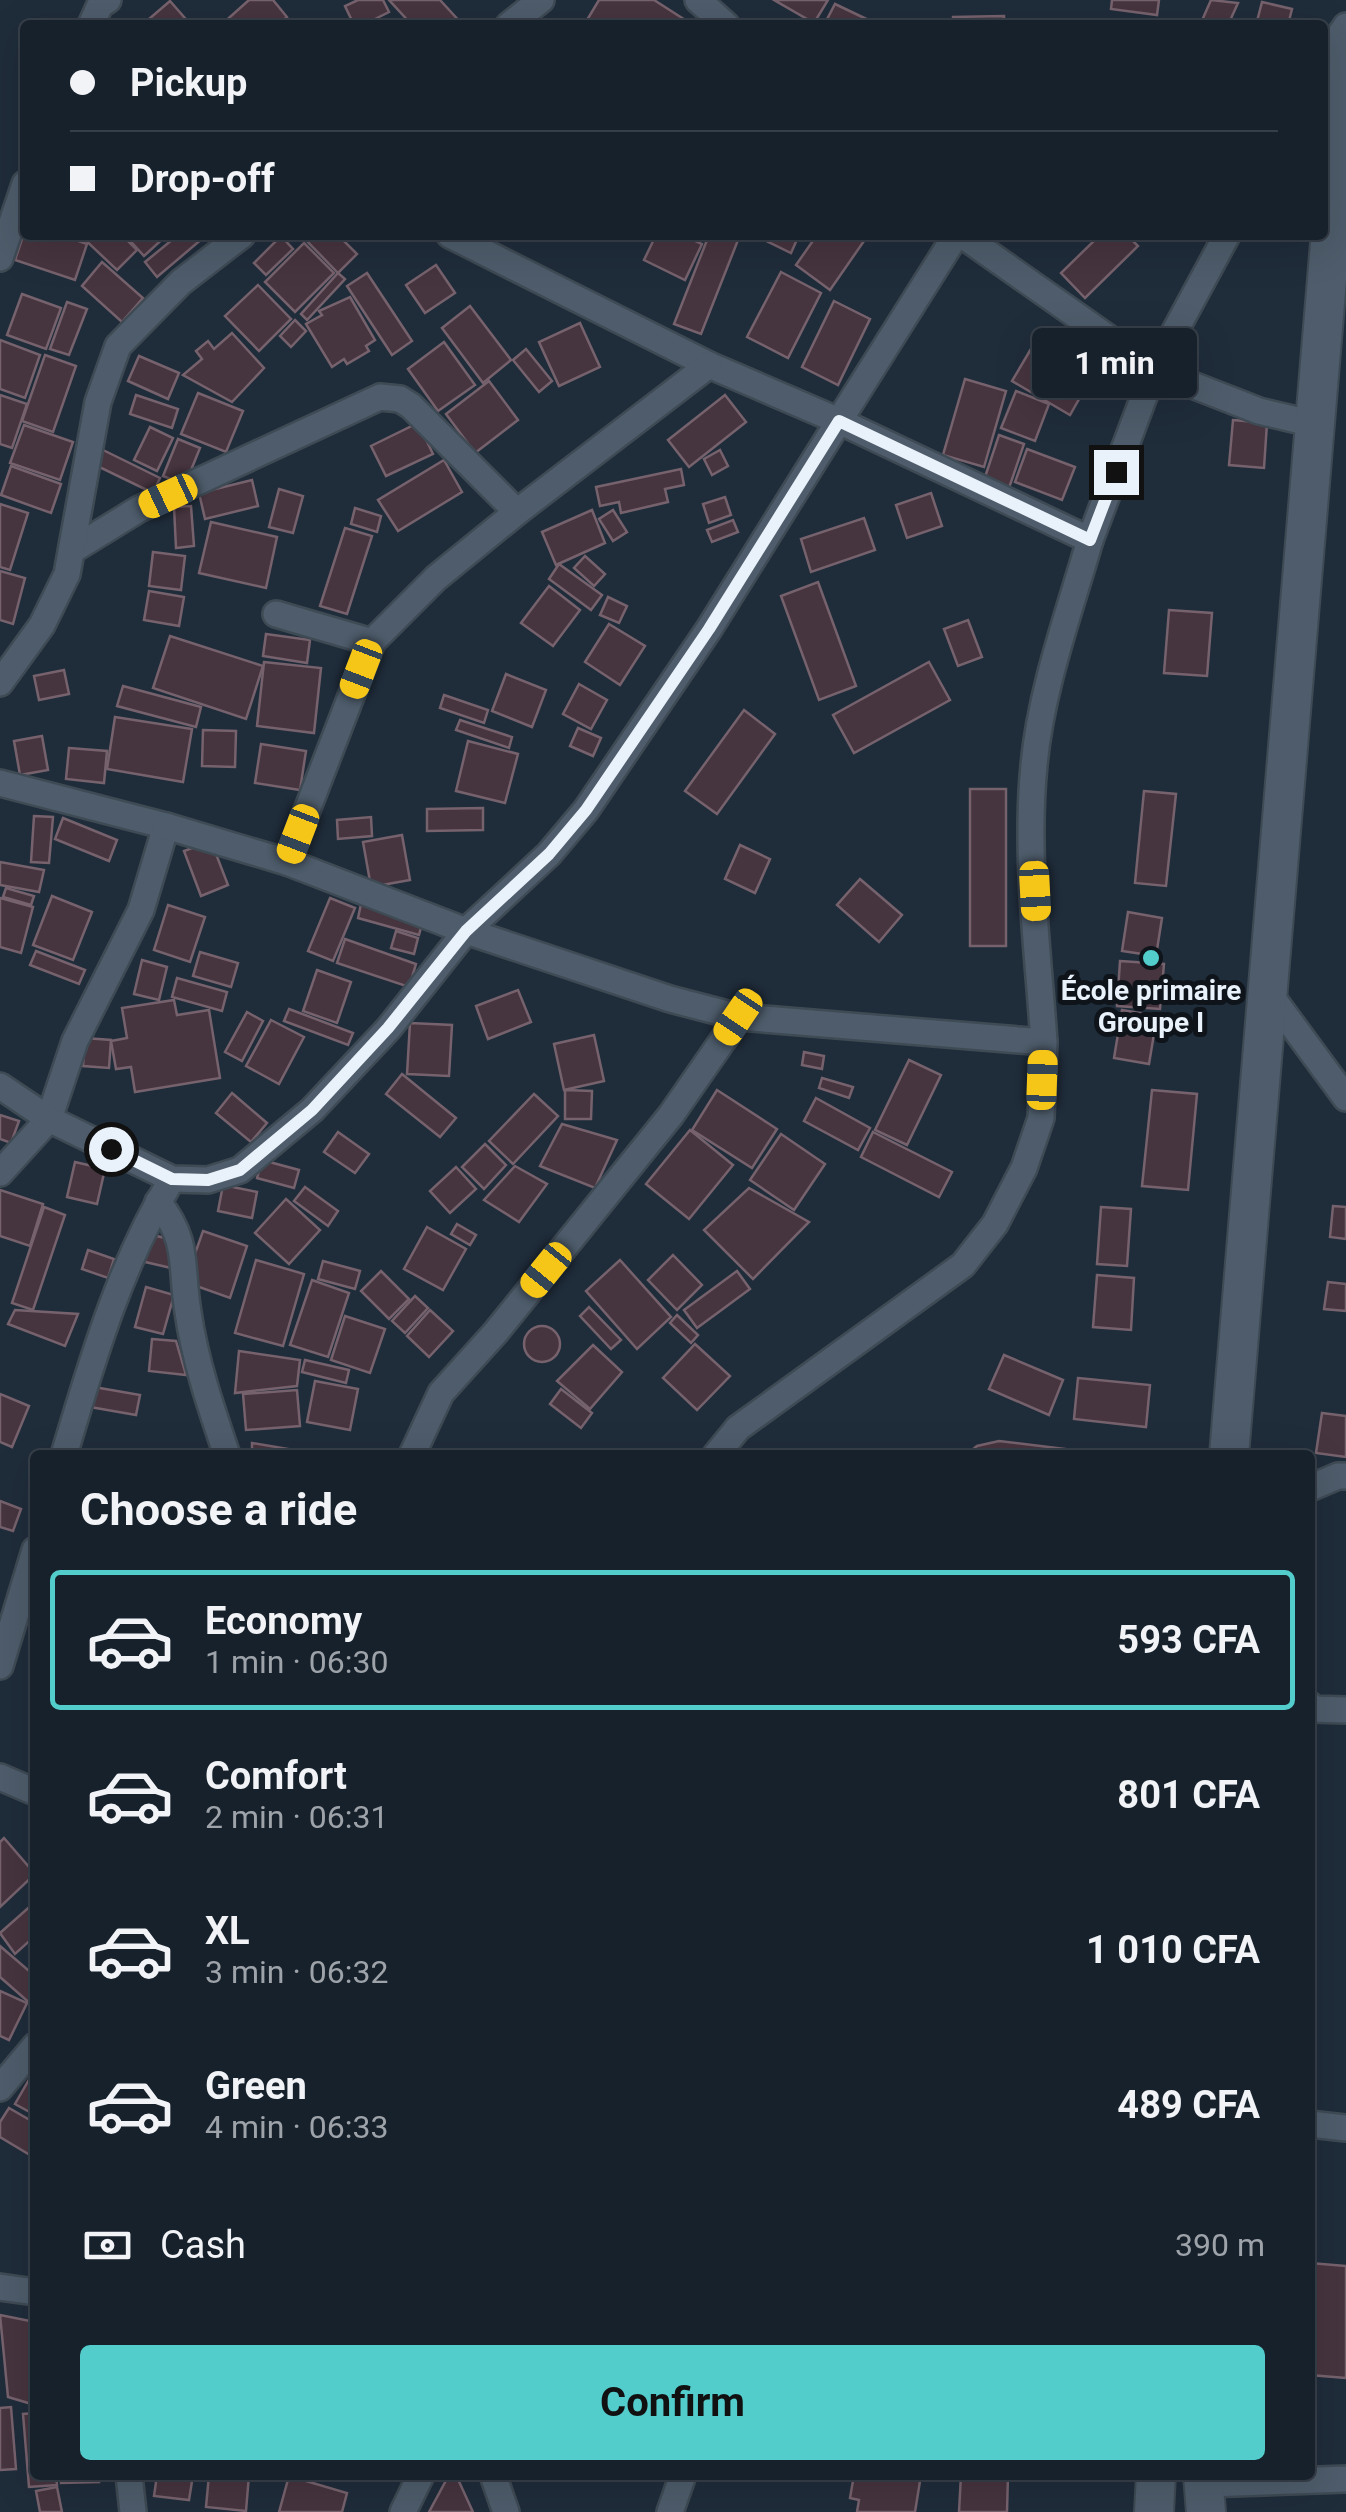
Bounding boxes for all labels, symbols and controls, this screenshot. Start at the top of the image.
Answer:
text: Pickup [130,61,247,105]
text: Drop-off [130,157,275,201]
callout: 1 min [1034,327,1198,397]
text: 1 min [1074,344,1155,382]
route end [1094,450,1139,495]
car [134,470,202,522]
car [336,636,386,702]
car [273,801,323,867]
car [1018,860,1052,922]
marker: École primaire Groupe I [1140,947,1162,969]
place label: École primaire Groupe I [1061,974,1241,1039]
car [709,984,767,1050]
car [1026,1049,1058,1111]
route start [89,1127,134,1172]
car [515,1237,577,1303]
text: Choose a ride [80,1483,357,1536]
icon: car [85,1595,175,1685]
text: Economy [205,1599,362,1643]
text: 593 CFA [1117,1618,1260,1662]
text: 1 min · 06:30 [205,1643,388,1681]
icon: car [85,1750,175,1840]
text: Comfort [205,1754,347,1798]
text: 801 CFA [1117,1773,1260,1817]
text: 2 min · 06:31 [205,1798,388,1836]
icon: car [85,1905,175,1995]
text: XL [205,1909,250,1953]
text: 1 010 CFA [1086,1928,1260,1972]
text: 3 min · 06:32 [205,1953,388,1991]
icon: car [85,2060,175,2150]
text: Green [205,2064,307,2108]
text: 489 CFA [1117,2083,1260,2127]
text: 4 min · 06:33 [205,2108,388,2146]
icon: cash [80,2218,135,2273]
text: Cash [160,2223,246,2267]
text: 390 m [1175,2226,1265,2264]
button: Confirm [80,2345,1265,2460]

